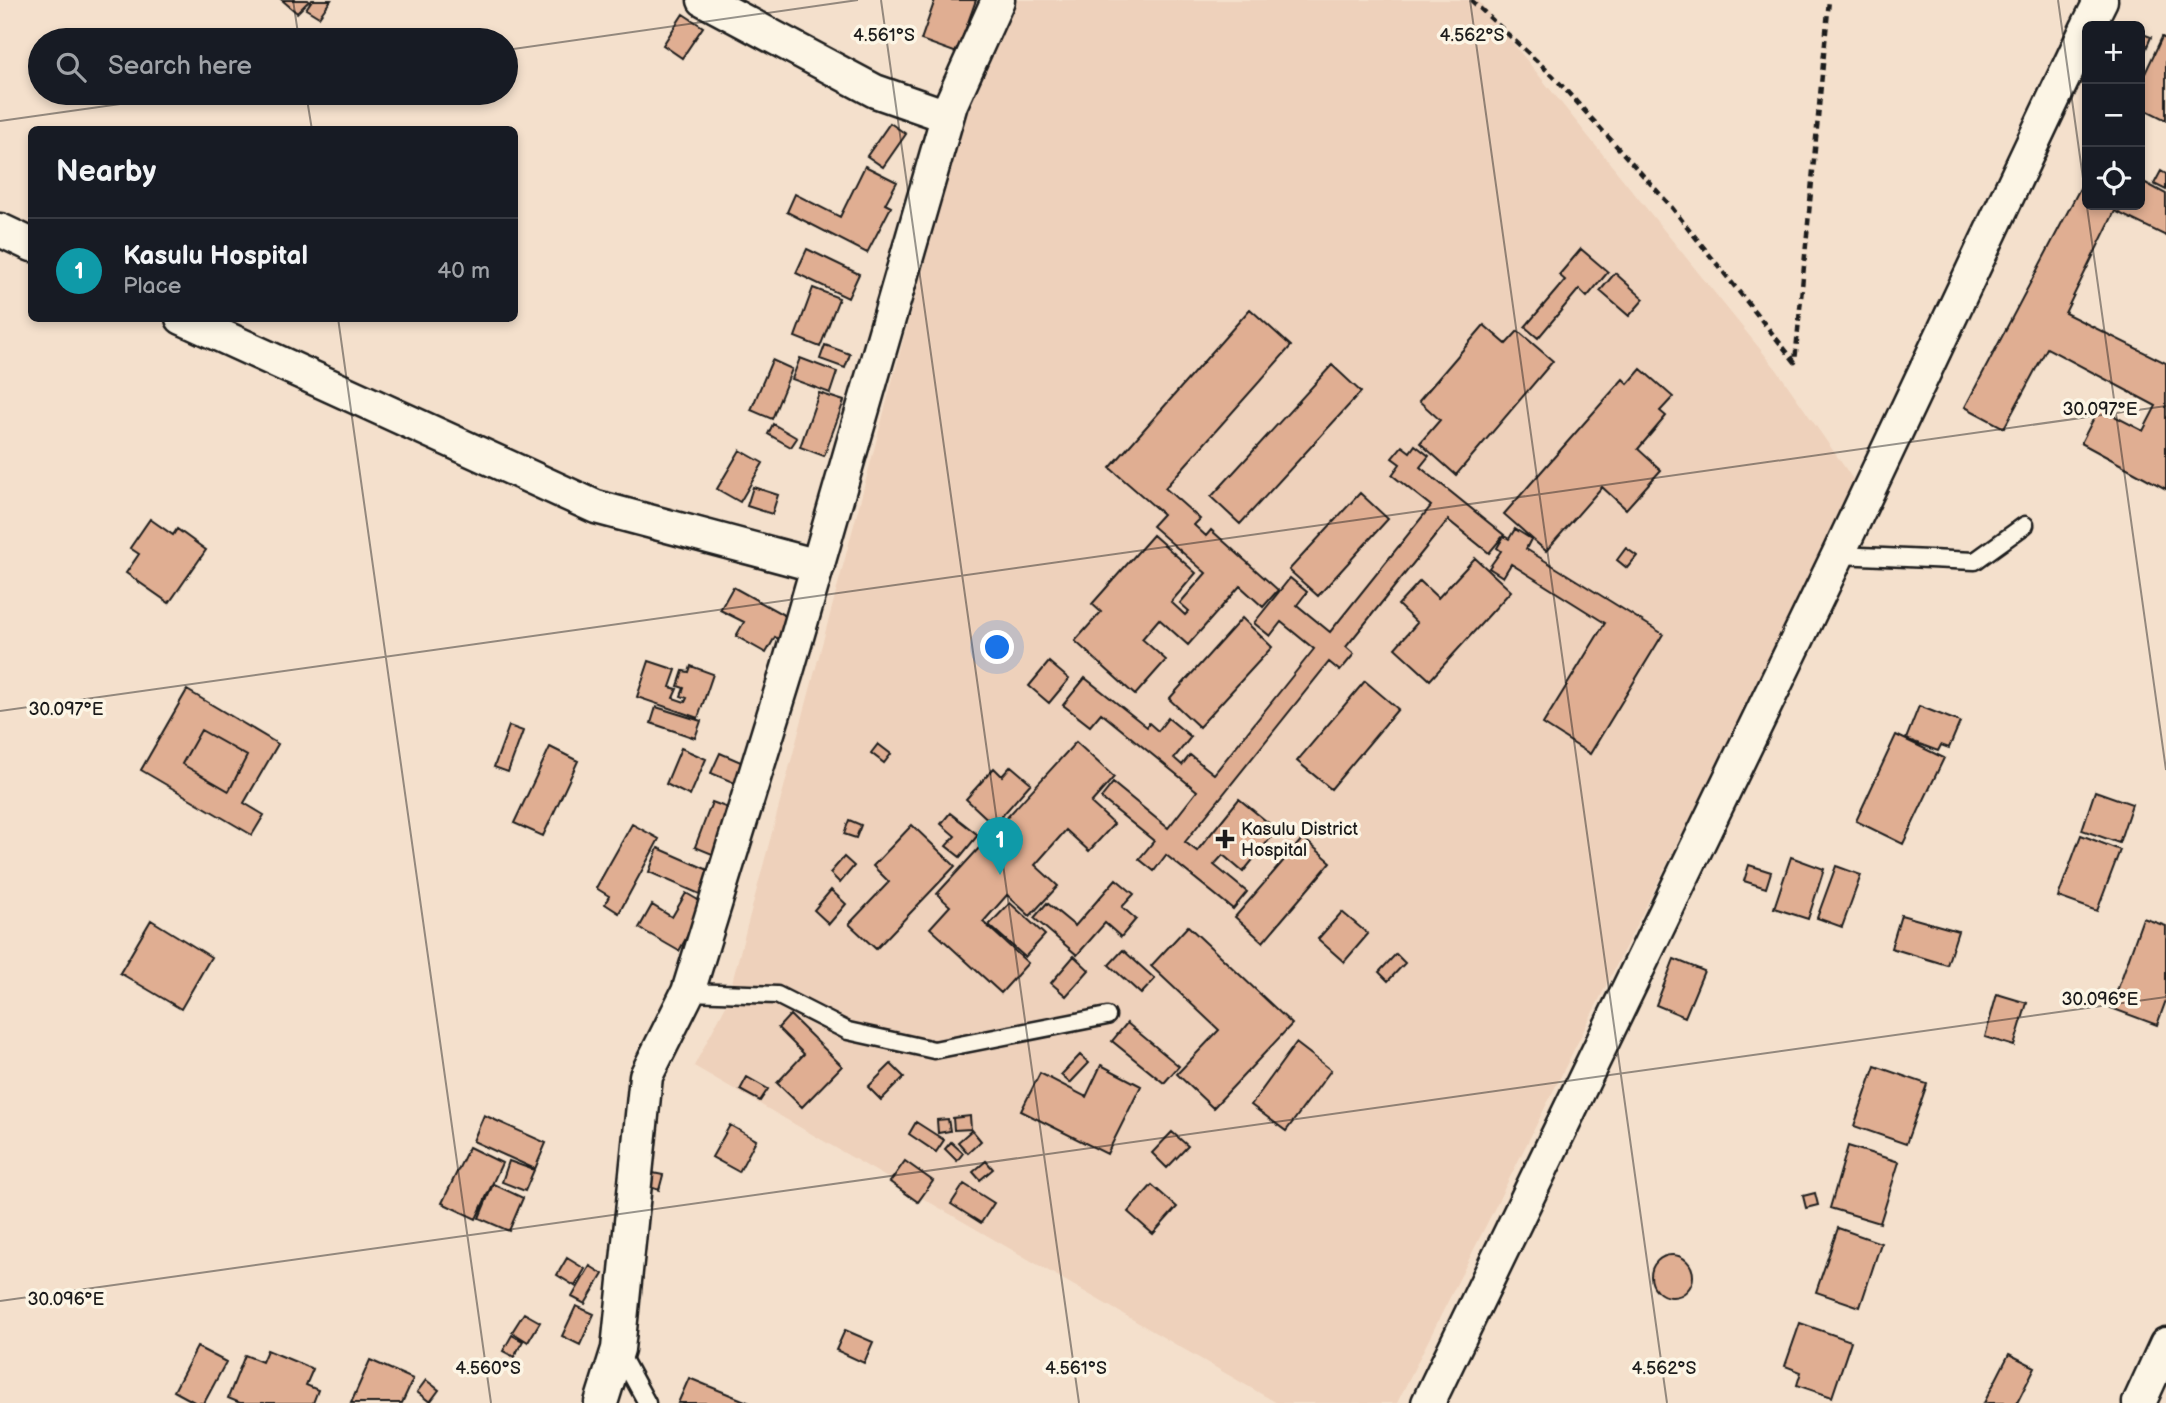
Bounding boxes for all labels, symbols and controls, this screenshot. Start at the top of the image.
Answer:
map controls [2082,21,2145,210]
button: + [2082,21,2145,84]
text: 4.561°S [853,25,915,46]
text: 4.562°S [1439,25,1505,46]
search box [28,28,518,105]
icon: search [52,48,90,86]
text: Search here [108,51,252,82]
button: − [2082,84,2145,147]
button: locate [2082,147,2145,210]
text: Nearby [56,154,156,190]
text: Kasulu Hospital [123,241,308,272]
text: 1 [74,257,84,285]
text: 40 m [437,257,490,285]
text: Place [123,272,181,300]
text: 30.097°E [2062,399,2138,420]
your location [980,630,1014,664]
text: 30.097°E [28,699,104,720]
pin: 1 [977,817,1023,875]
place label: Kasulu District Hospital [1241,819,1358,861]
marker: Kasulu District Hospital [1215,829,1235,849]
text: 30.096°E [2062,989,2139,1010]
text: 30.096°E [28,1289,105,1310]
text: 4.560°S [455,1358,521,1379]
text: 4.561°S [1045,1358,1107,1379]
text: 4.562°S [1631,1358,1697,1379]

